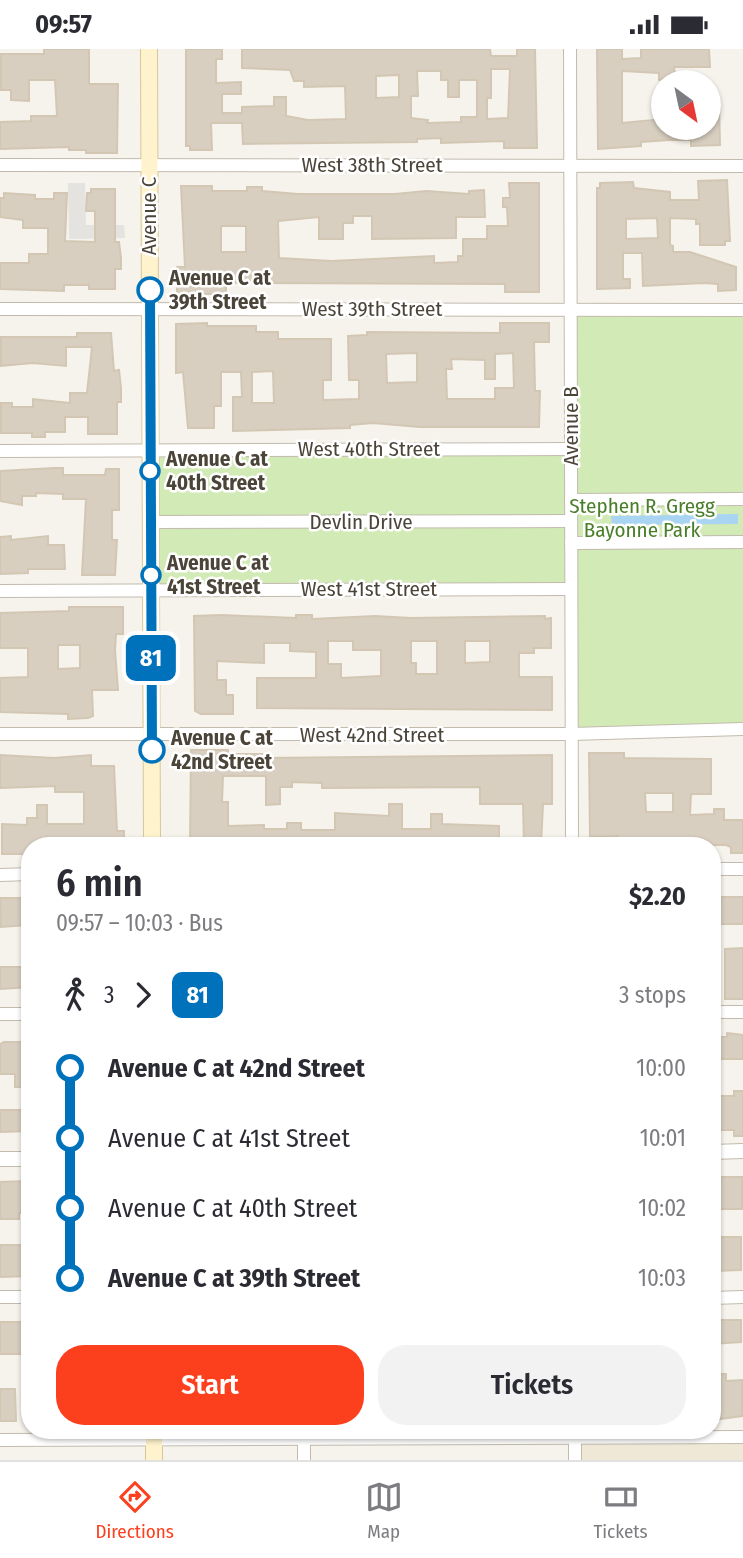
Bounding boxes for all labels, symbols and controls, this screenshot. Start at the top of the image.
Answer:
text: 09:57 [35,9,92,40]
north arrow [651,70,721,140]
map controls [651,70,721,140]
street label: West 38th Street [301,152,443,178]
street label: Avenue C [136,176,162,255]
place label: Avenue C at 39th Street [168,265,271,315]
marker: Avenue C at 39th Street [137,277,163,303]
street label: West 39th Street [302,296,442,322]
street label: Avenue B [558,386,584,466]
street label: West 40th Street [298,436,440,462]
place label: Avenue C at 40th Street [165,446,268,496]
marker: Avenue C at 40th Street [140,461,160,481]
park label: Stephen R. Gregg Bayonne Park [569,493,715,543]
street label: Devlin Drive [309,509,413,535]
place label: Avenue C at 41st Street [166,550,269,600]
marker: Avenue C at 41st Street [141,565,161,585]
street label: West 41st Street [301,576,437,602]
line badge: 81 [120,635,182,681]
text: 81 [140,644,162,672]
street label: West 42nd Street [300,722,444,748]
place label: Avenue C at 42nd Street [170,725,273,775]
marker: Avenue C at 42nd Street [139,737,165,763]
text: 6 min [56,860,143,906]
text: $2.20 [629,881,686,912]
text: 09:57 – 10:03 · Bus [56,909,223,937]
icon: walk [56,976,94,1014]
icon: forward [124,976,162,1014]
text: 3 [104,981,114,1009]
text: 81 [186,981,209,1009]
text: 3 stops [619,981,686,1009]
text: Avenue C at 42nd Street [108,1053,365,1084]
text: 10:00 [636,1054,686,1082]
text: Avenue C at 41st Street [108,1123,350,1154]
text: 10:01 [640,1124,686,1152]
text: Avenue C at 40th Street [108,1193,357,1224]
text: 10:02 [638,1194,686,1222]
text: Avenue C at 39th Street [108,1263,360,1294]
text: 10:03 [638,1264,686,1292]
button: Start [56,1345,364,1425]
button: Tickets [378,1345,686,1425]
tab: Directions [95,1478,174,1543]
tab: Map [365,1478,403,1543]
tab: Tickets [593,1478,648,1543]

